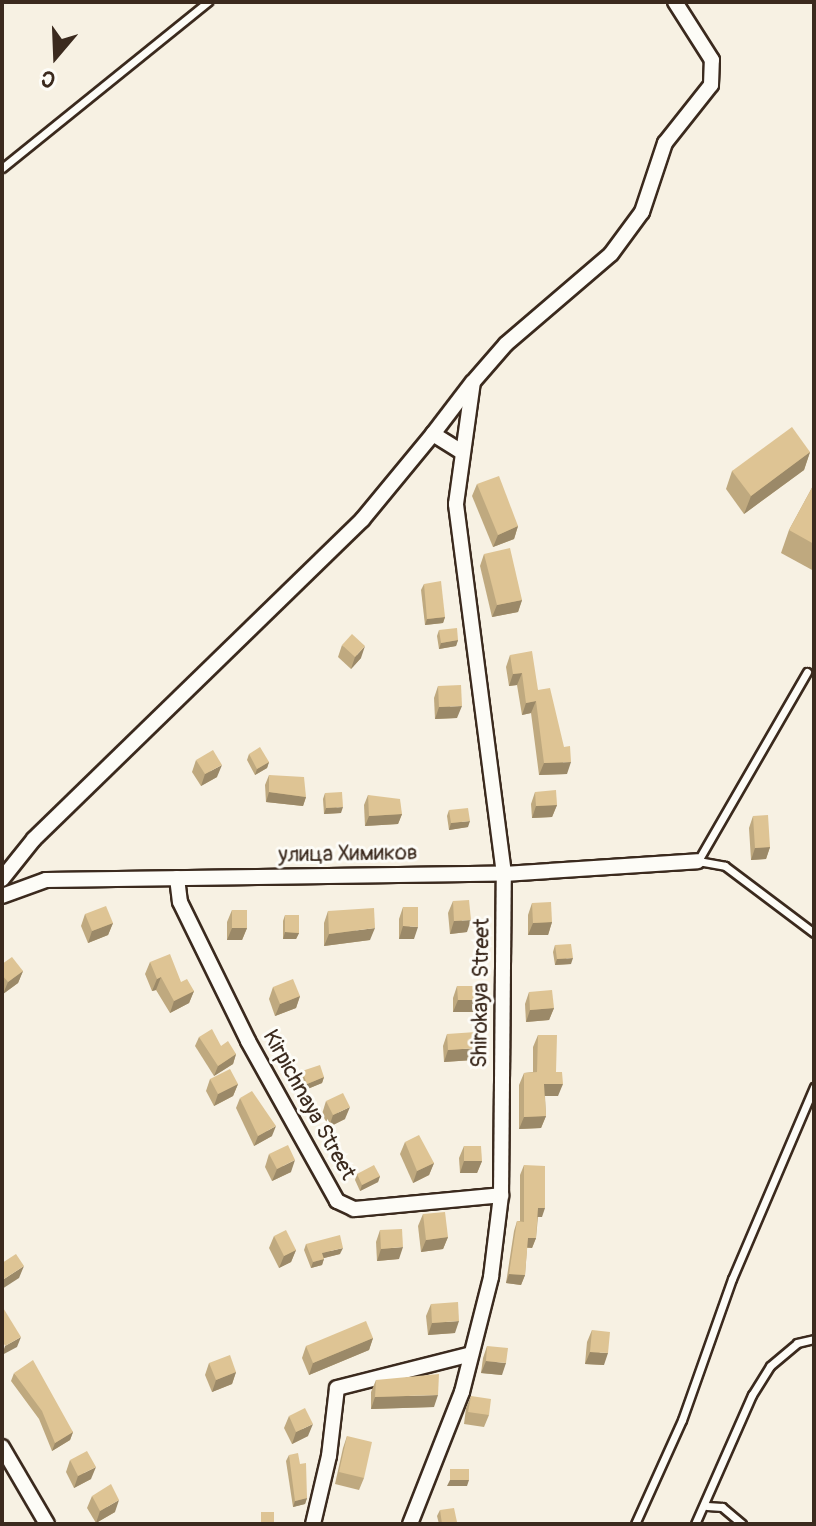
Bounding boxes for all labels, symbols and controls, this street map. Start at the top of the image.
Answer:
north arrow [16,16,96,96]
text: С [37,63,59,94]
street label: улица Химиков [278,840,418,868]
street label: Shirokaya Street [466,918,496,1068]
street label: Kirpichnaya Street [257,1025,361,1185]

